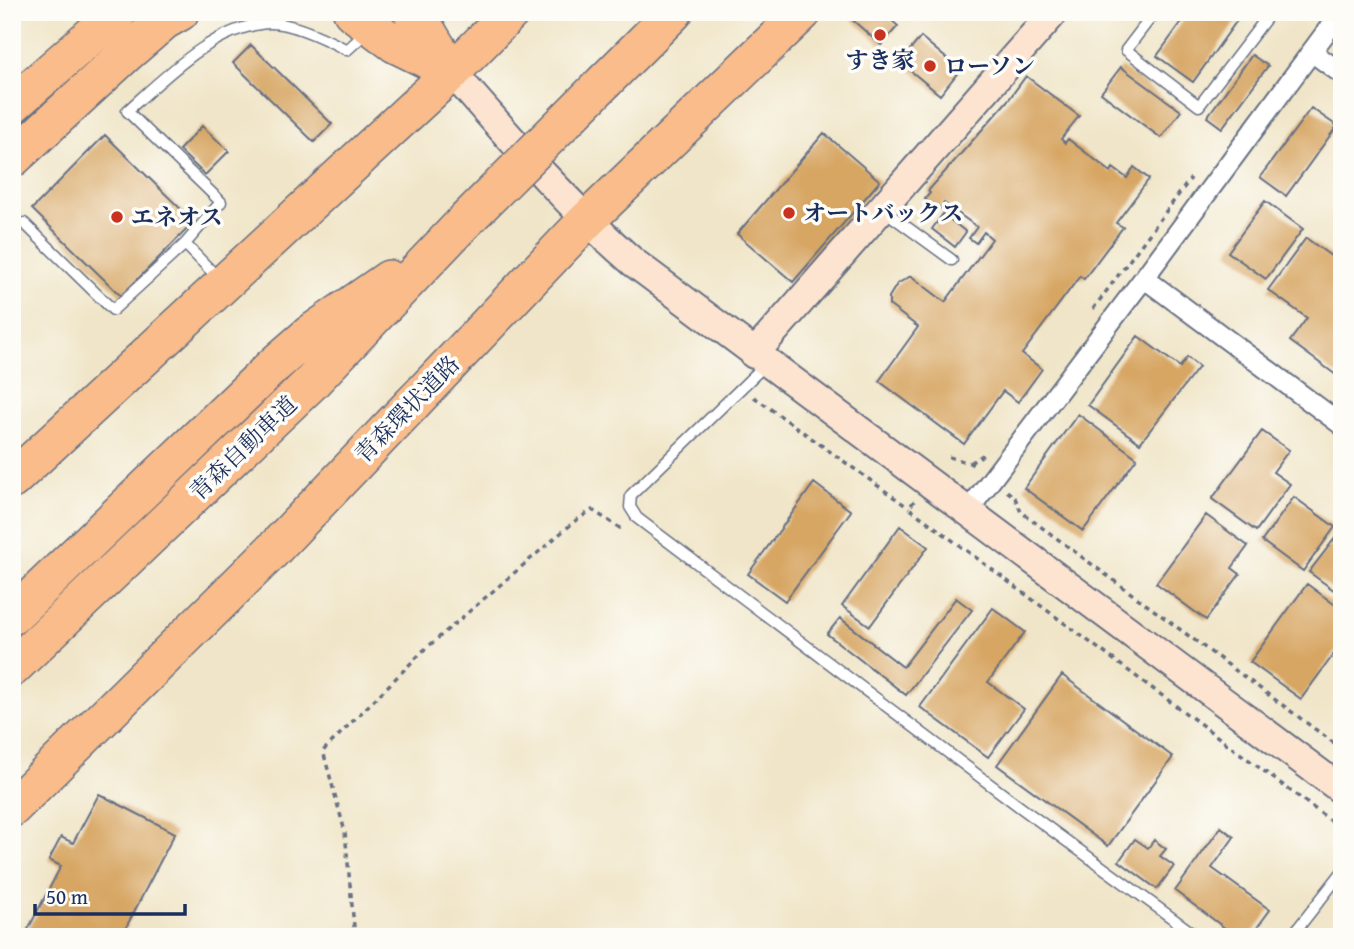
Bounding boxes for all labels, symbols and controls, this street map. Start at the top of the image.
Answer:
marker: すき家 [872,27,888,43]
place label: すき家 [846,43,915,76]
place label: ローソン [944,49,1035,82]
marker: ローソン [922,58,938,74]
place label: オートバックス [803,196,963,229]
place label: エネオス [131,200,223,233]
marker: オートバックス [781,205,797,221]
marker: エネオス [109,209,125,225]
street label: 青森環状道路 [347,348,466,470]
street label: 青森自動車道 [182,388,304,507]
scale bar [35,872,186,916]
text: 50 m [46,881,88,912]

